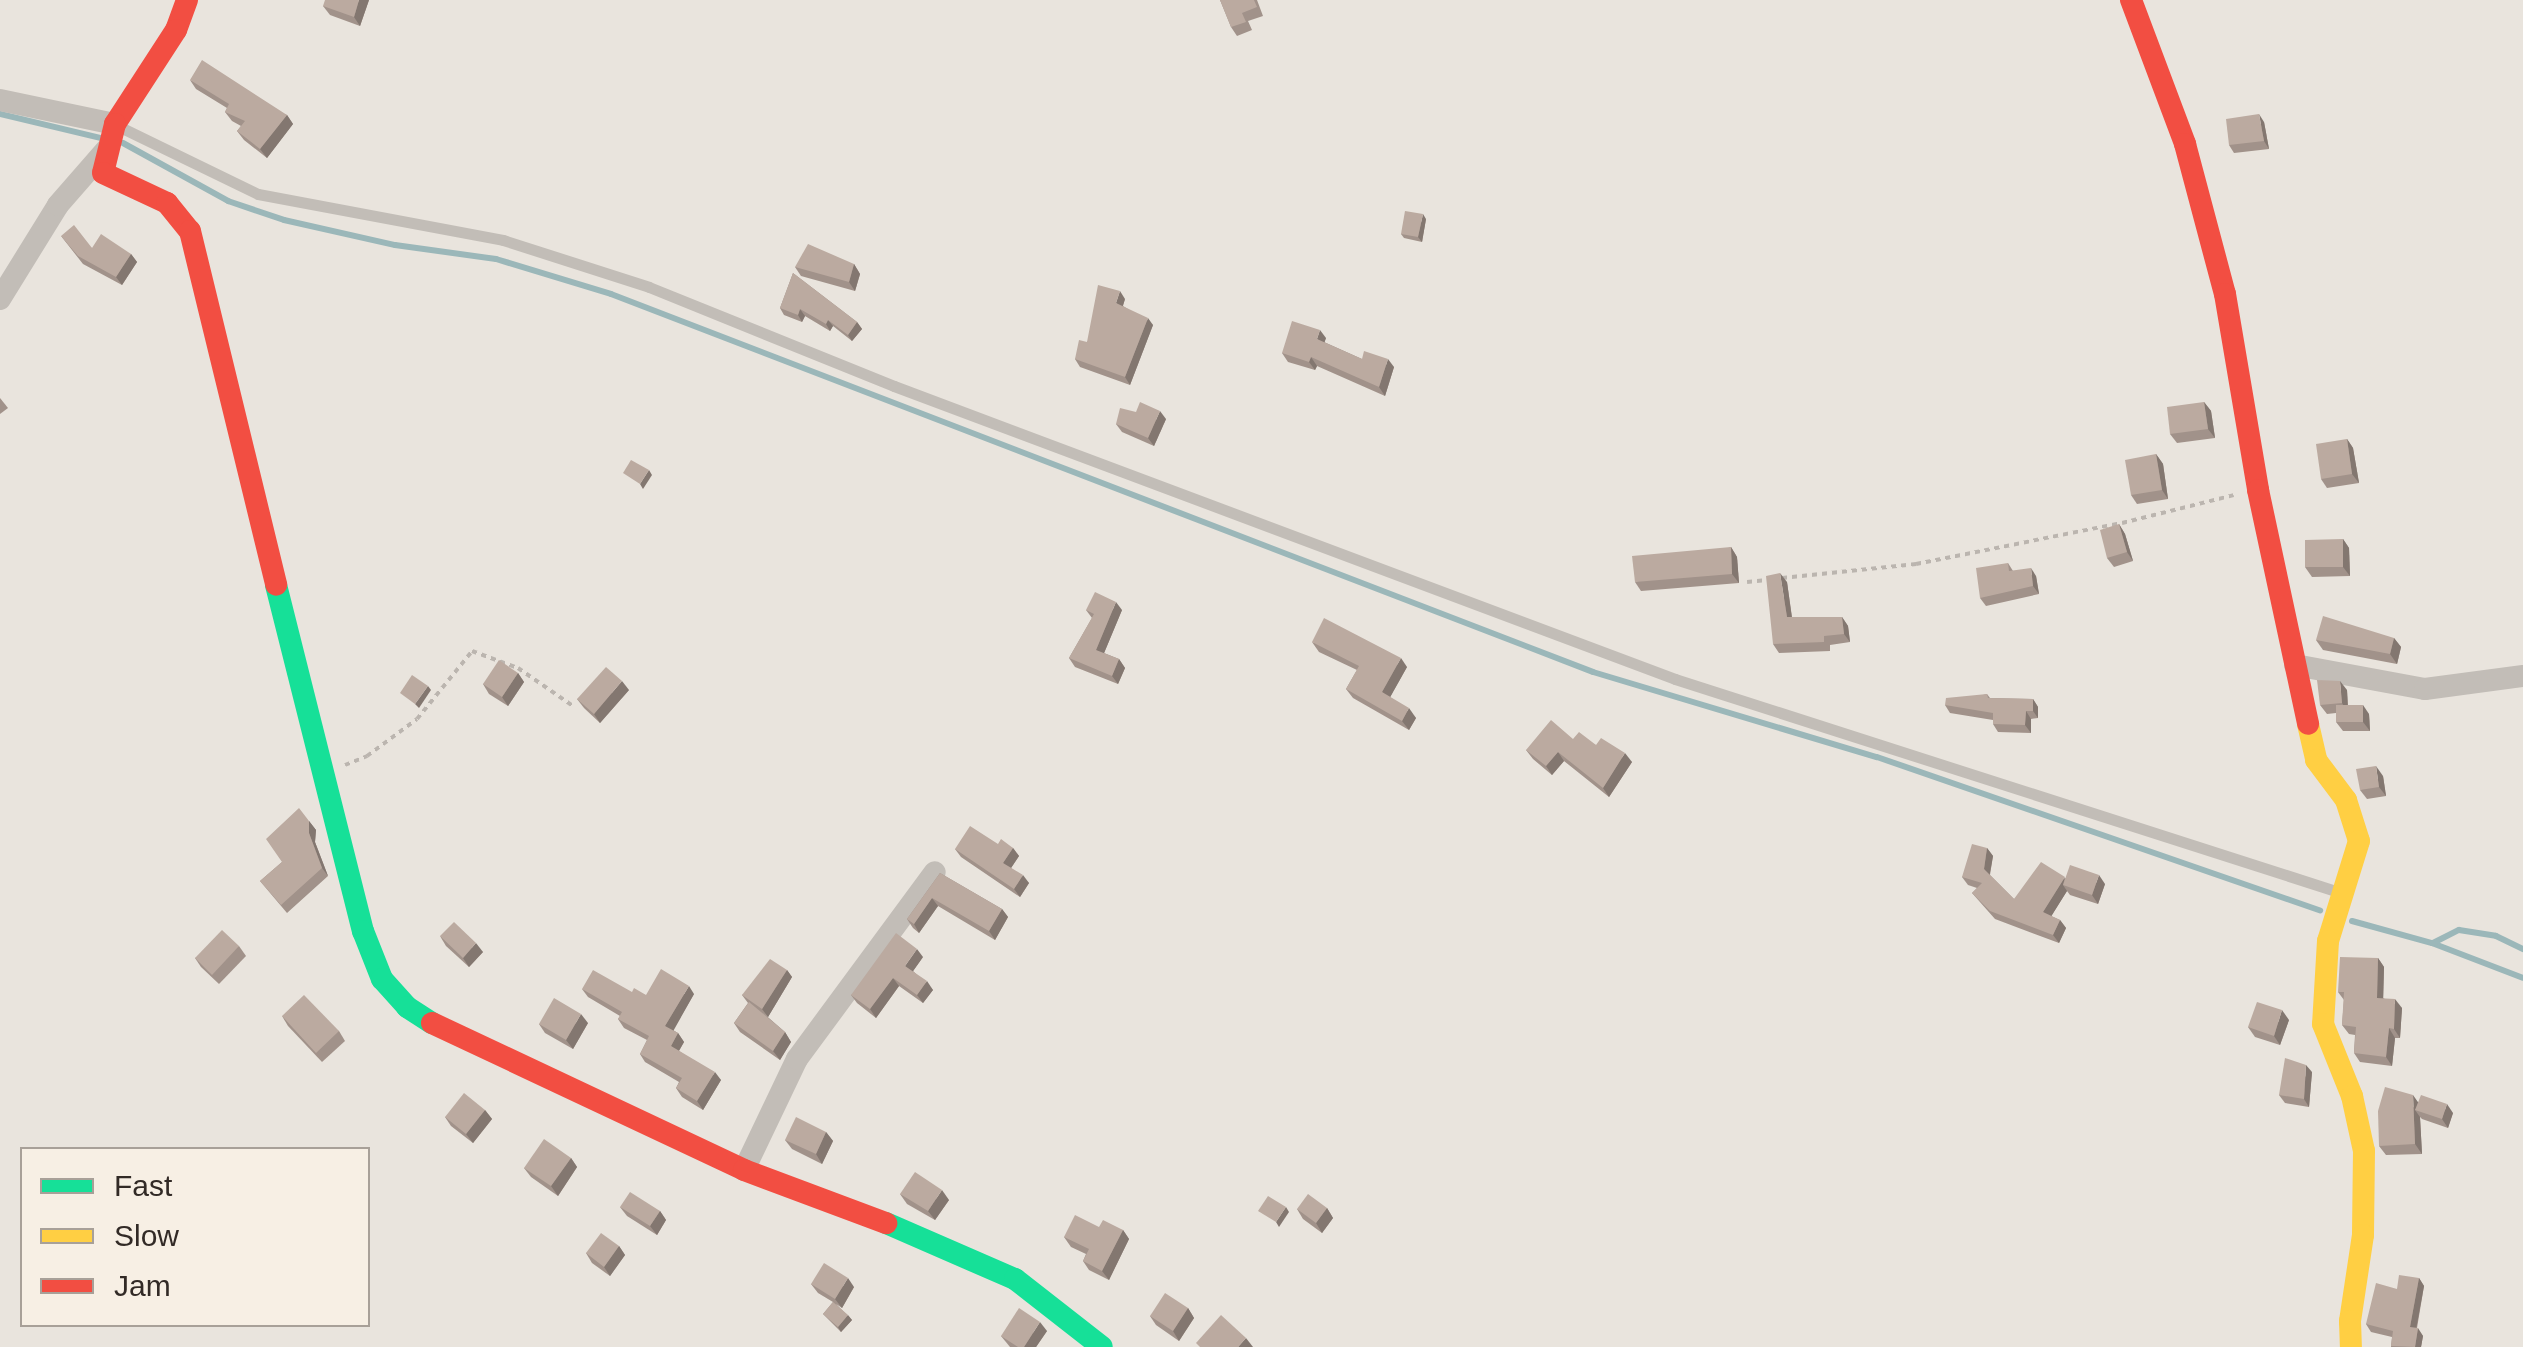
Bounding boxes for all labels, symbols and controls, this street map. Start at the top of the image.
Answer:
legend [20,1147,370,1327]
text: Fast [114,1169,172,1202]
text: Slow [114,1219,179,1252]
text: Jam [114,1269,171,1302]

